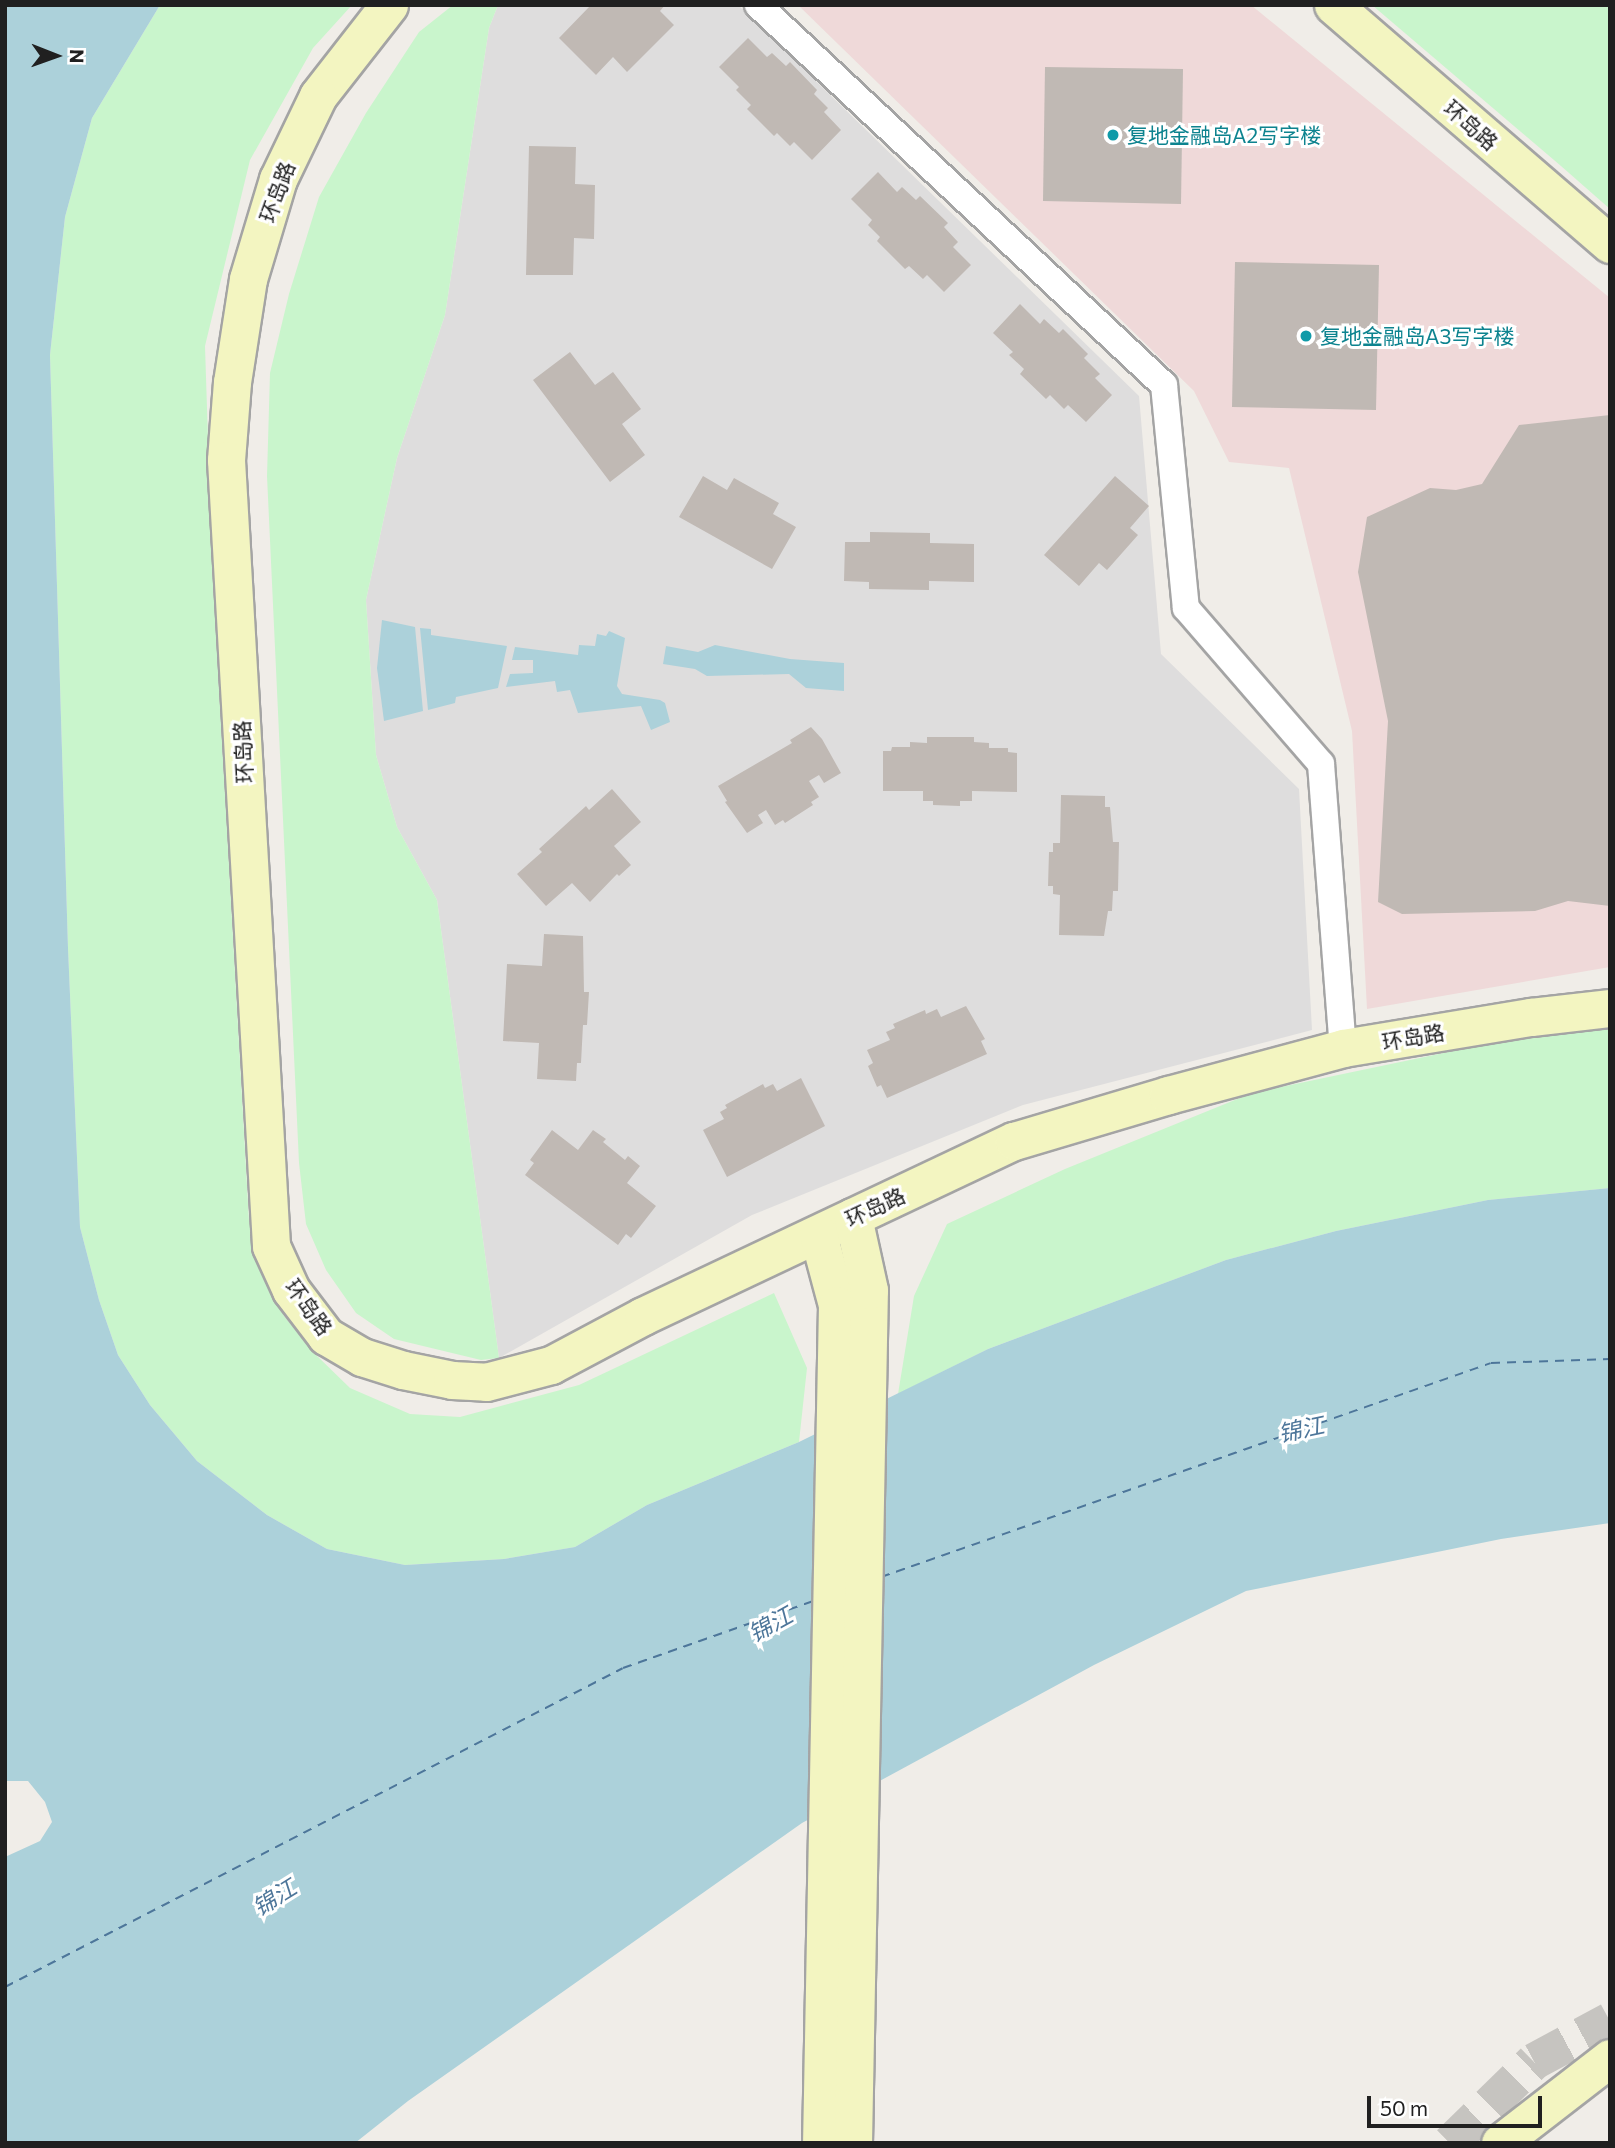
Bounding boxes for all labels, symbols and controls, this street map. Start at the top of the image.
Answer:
north arrow [21,21,91,91]
text: N [66,49,89,64]
street label: 环岛路 [1439,95,1503,155]
place label: 复地金融岛A2写字楼 [1127,122,1321,148]
marker: 复地金融岛A2写字楼 [1105,127,1121,143]
street label: 环岛路 [254,158,300,226]
place label: 复地金融岛A3写字楼 [1320,323,1514,349]
marker: 复地金融岛A3写字楼 [1298,328,1314,344]
street label: 环岛路 [229,720,257,784]
street label: 环岛路 [1380,1019,1446,1055]
street label: 环岛路 [841,1182,909,1232]
street label: 环岛路 [280,1274,338,1340]
water label: 锦江 [1276,1411,1326,1447]
water label: 锦江 [743,1601,797,1647]
water label: 锦江 [247,1873,301,1921]
scale bar [1370,2082,1545,2126]
text: 50 m [1380,2095,1428,2120]

